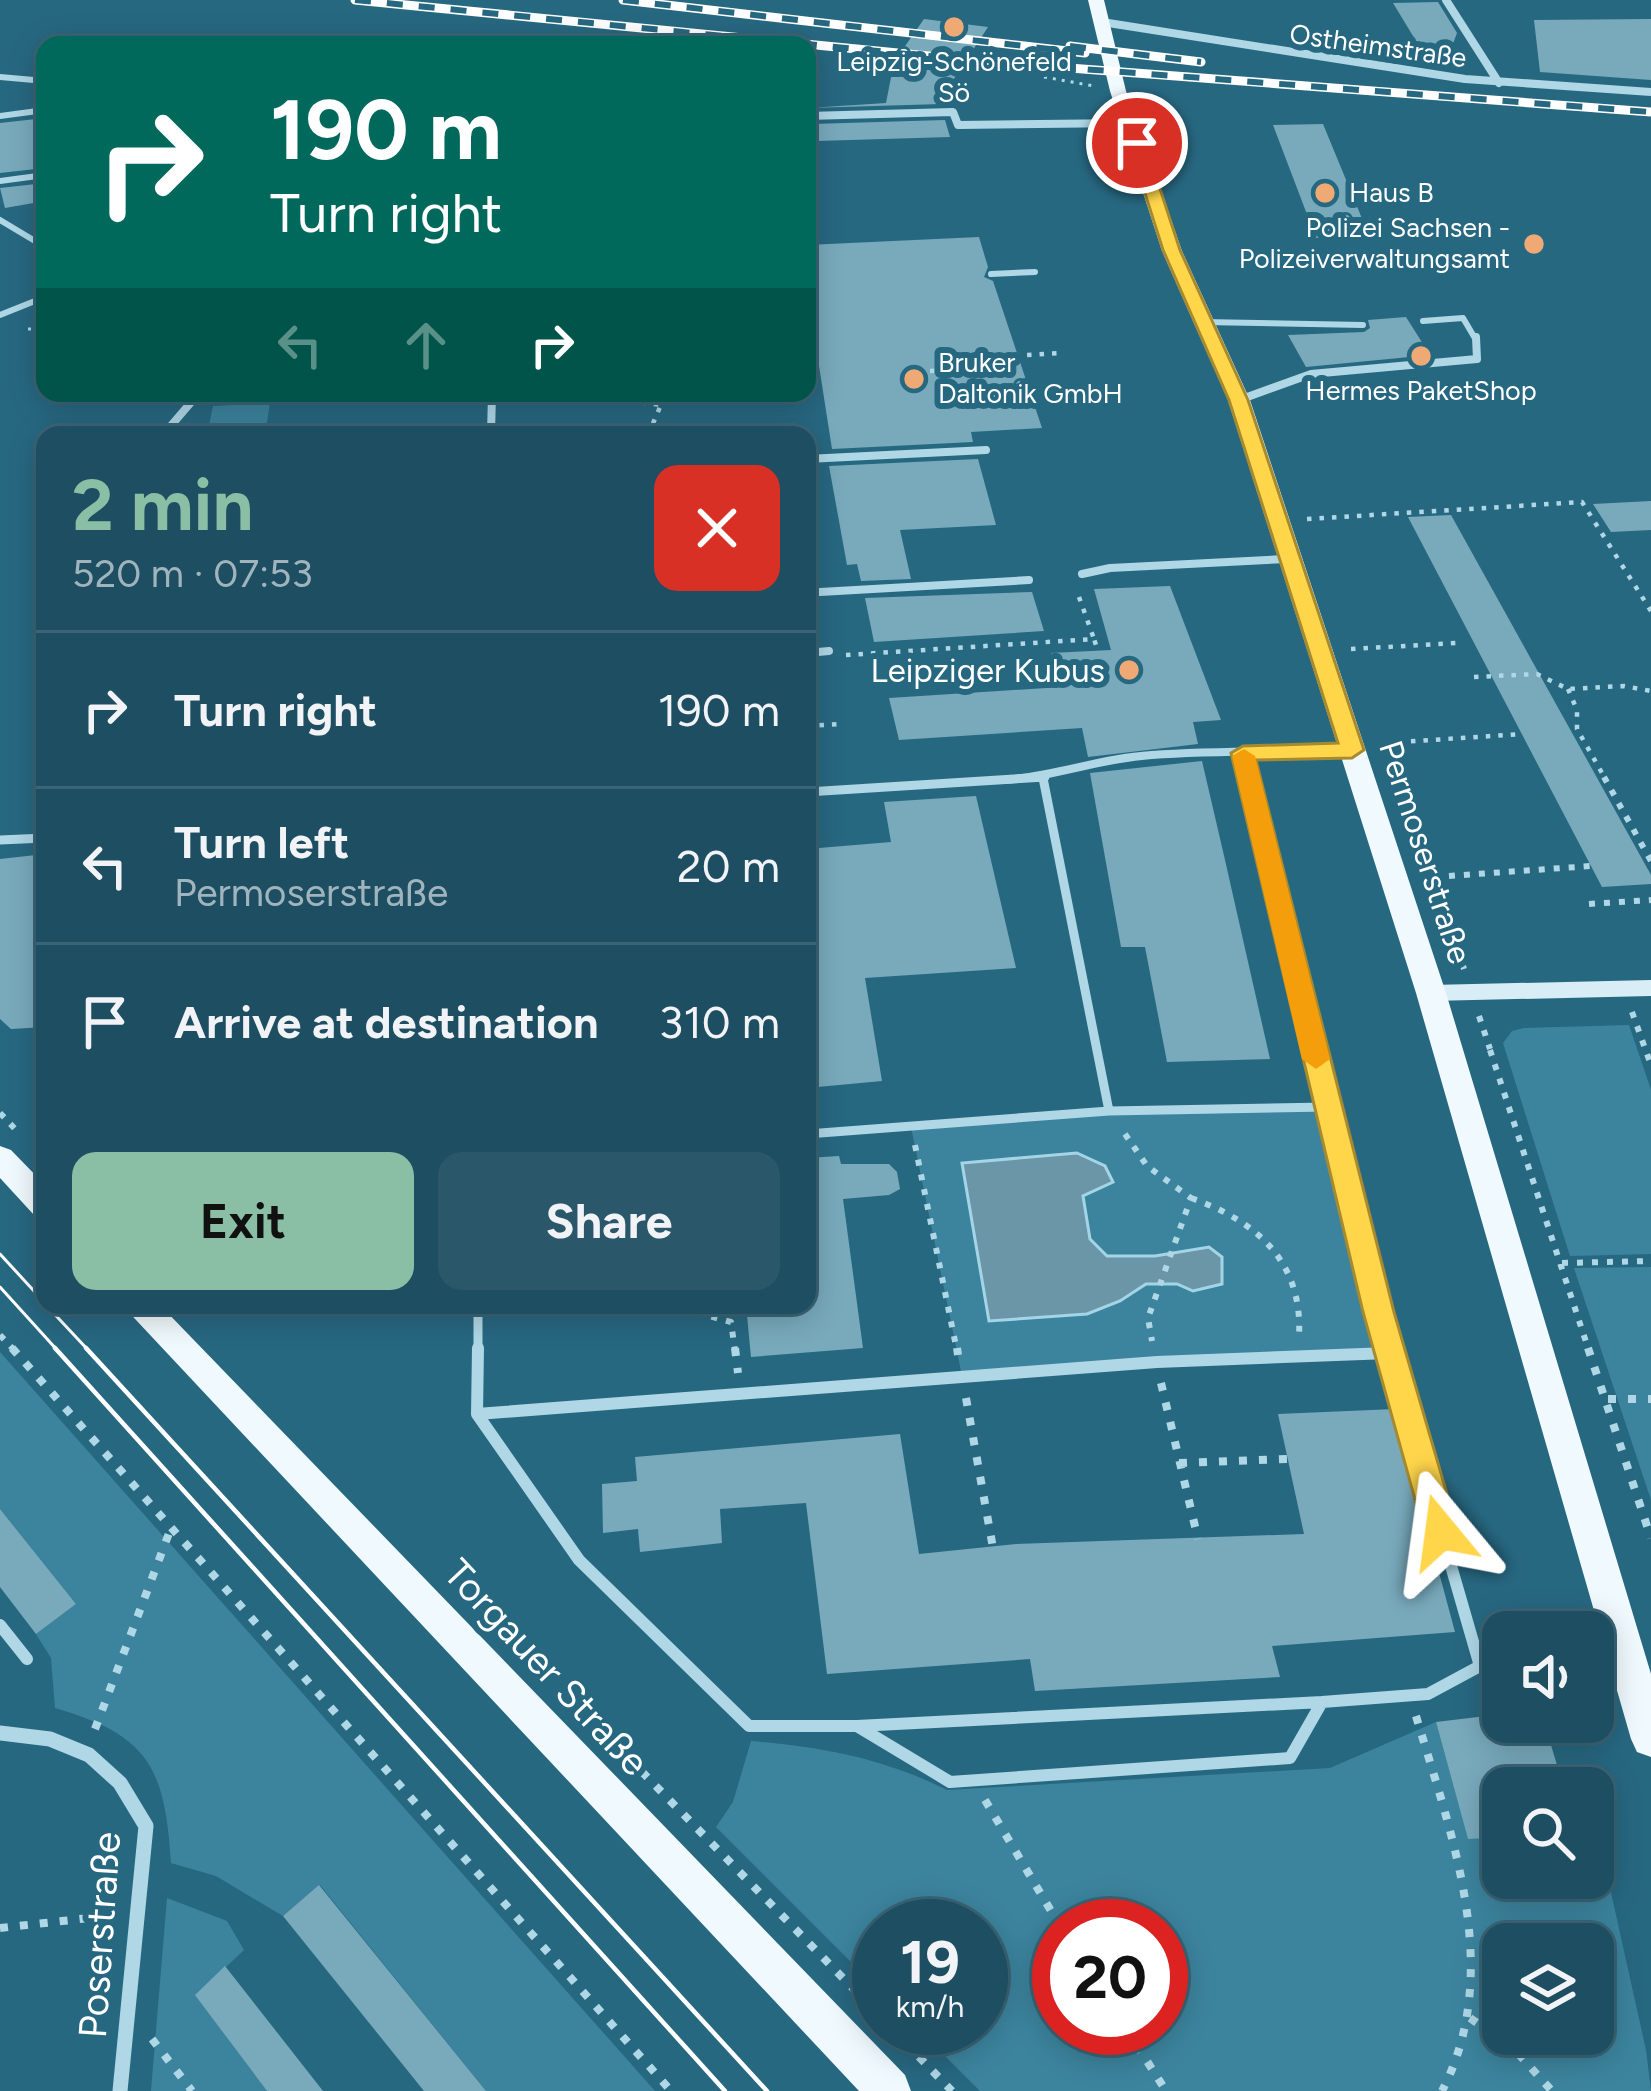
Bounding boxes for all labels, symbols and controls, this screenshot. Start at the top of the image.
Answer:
marker: Leipzig-Schönefeld Sö [941,14,967,40]
street label: Ostheimstraße [1287,17,1469,74]
place label: Leipzig-Schönefeld Sö [836,45,1072,109]
text: 190 m [270,79,502,180]
icon: right [72,84,228,240]
pin [1086,92,1188,194]
icon: arrive [1104,110,1170,176]
place label: Haus B [1349,176,1434,209]
marker: Haus B [1312,180,1338,206]
text: Turn right [270,181,502,246]
place label: Polizei Sachsen - Polizeiverwaltungsamt [1239,211,1510,275]
marker: Polizei Sachsen - Polizeiverwaltungsamt [1521,231,1547,257]
icon: left [267,312,333,378]
icon: ahead [393,312,459,378]
icon: right [519,312,585,378]
marker: Hermes PaketShop [1408,343,1434,369]
place label: Bruker Daltonik GmbH [938,346,1123,410]
marker: Bruker Daltonik GmbH [901,366,927,392]
place label: Hermes PaketShop [1305,374,1537,407]
text: 2 min [72,462,253,548]
button: close [654,465,780,591]
text: 520 m · 07:53 [72,550,313,597]
place label: Leipziger Kubus [871,651,1105,690]
marker: Leipziger Kubus [1116,657,1142,683]
icon: right [72,677,138,743]
text: Turn right [174,683,377,737]
text: 190 m [658,683,780,737]
street label: Permoserstraße [1371,736,1480,969]
text: Turn left [174,815,349,869]
icon: left [72,833,138,899]
text: 20 m [677,839,780,893]
text: Permoserstraße [174,869,448,916]
icon: arrive [72,989,138,1055]
text: Arrive at destination [174,995,598,1049]
text: 310 m [659,995,780,1049]
button: Exit [72,1152,414,1290]
button: Share [438,1152,780,1290]
position arrow [1378,1469,1504,1595]
street label: Torgauer Straße [434,1549,659,1785]
map controls [1482,1611,1614,2055]
button: sound [1482,1611,1614,1743]
button: search [1482,1767,1614,1899]
street label: Poserstraße [69,1830,130,2040]
speed limit sign: 20 [1032,1899,1188,2055]
button: layers [1482,1923,1614,2055]
text: 19 [900,1926,960,1998]
text: km/h [896,1988,964,2025]

